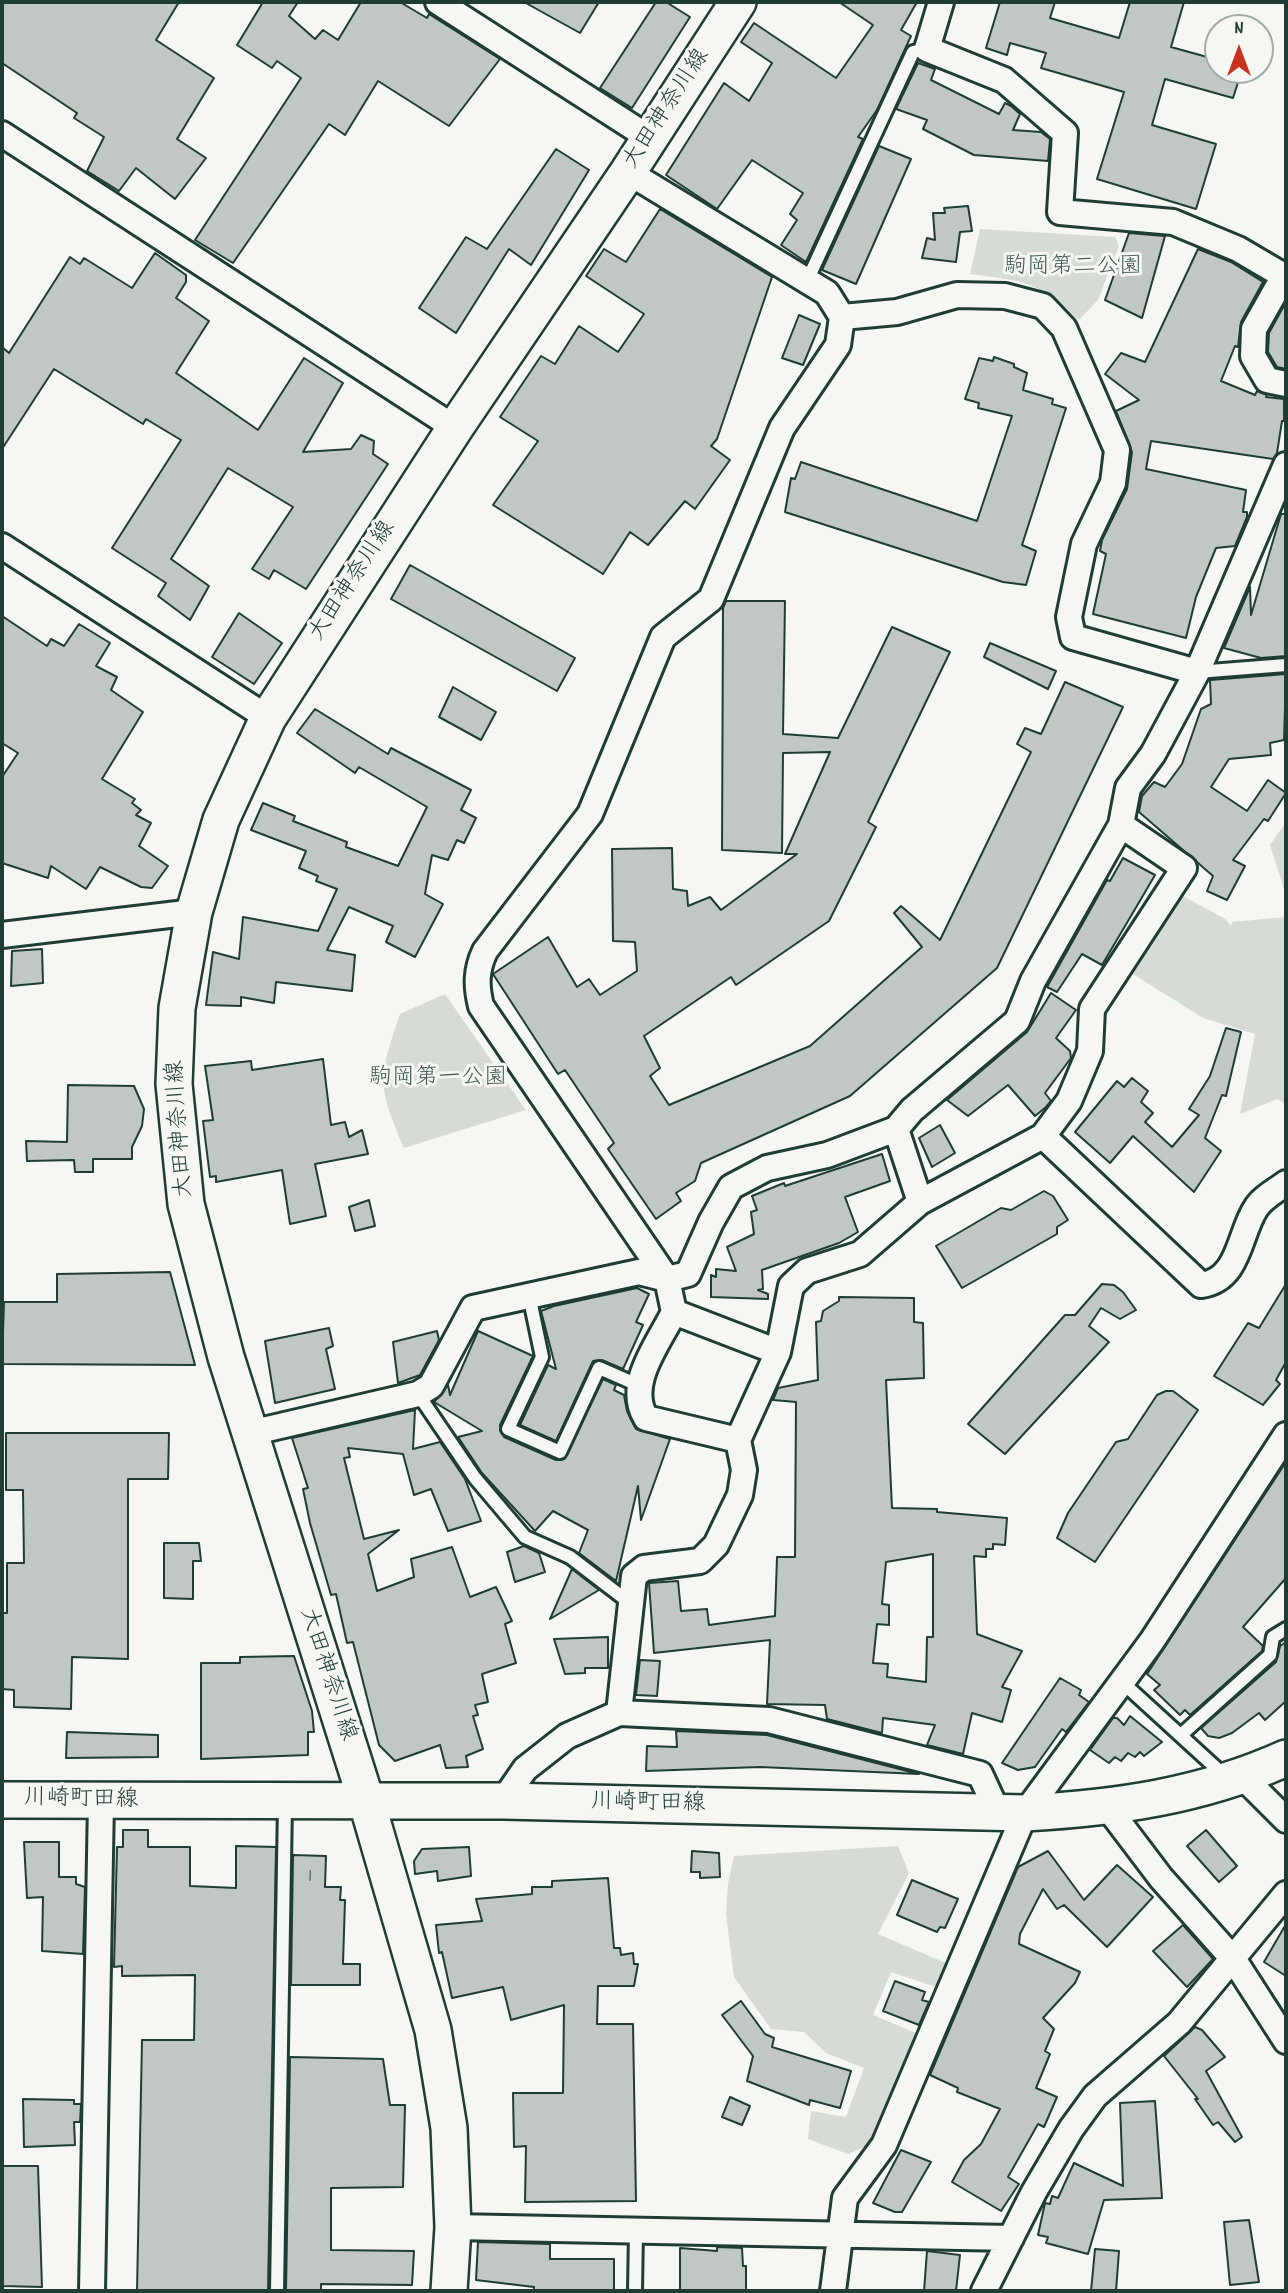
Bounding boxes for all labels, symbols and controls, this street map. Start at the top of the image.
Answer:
north arrow [1204,14,1274,84]
text: N [1234,16,1244,43]
street label: 大田神奈川線 [619,45,717,175]
park label: 駒岡第二公園 [1004,255,1142,283]
street label: 大田神奈川線 [305,517,403,647]
street label: 大田神奈川線 [163,1059,201,1199]
park label: 駒岡第一公園 [369,1066,507,1094]
street label: 大田神奈川線 [292,1605,360,1745]
street label: 川崎町田線 [23,1786,139,1816]
street label: 川崎町田線 [590,1790,706,1820]
house number: 1 [308,1867,312,1889]

